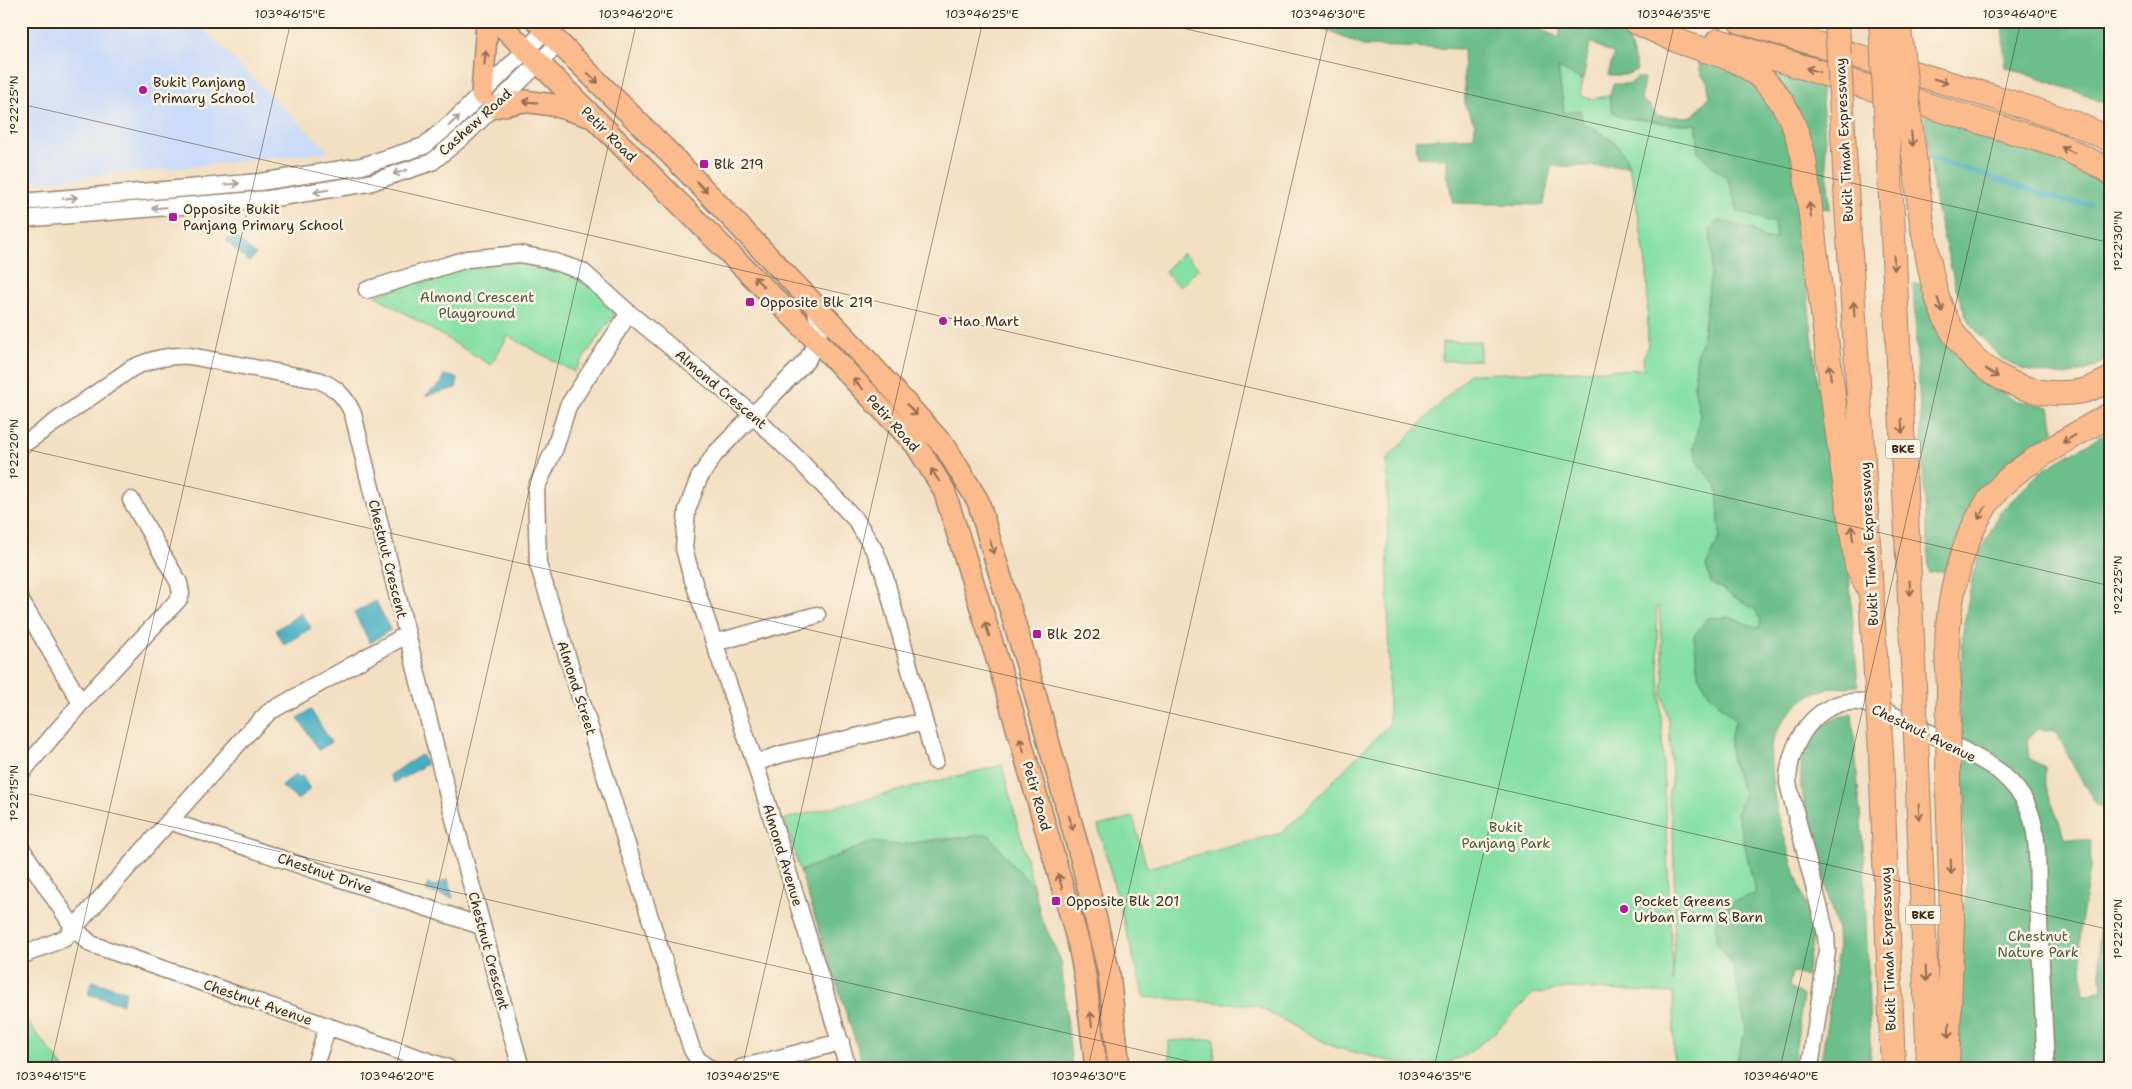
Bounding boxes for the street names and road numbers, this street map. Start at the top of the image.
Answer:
street label: Bukit Timah Expressway [1831,58,1857,222]
street label: Cashew Road [435,84,515,160]
street label: Petir Road [577,102,641,166]
street label: Almond Crescent [671,345,771,433]
street label: Petir Road [862,390,924,456]
road number: BKE [1886,439,1920,458]
street label: Bukit Timah Expressway [1856,462,1882,626]
street label: Chestnut Crescent [365,498,411,620]
street label: Almond Street [553,639,601,737]
street label: Chestnut Avenue [1869,700,1979,766]
street label: Petir Road [1019,759,1056,833]
street label: Almond Avenue [759,802,807,909]
street label: Chestnut Drive [275,848,375,898]
street label: Bukit Timah Expressway [1876,867,1900,1031]
street label: Chestnut Crescent [465,890,513,1012]
road number: BKE [1906,906,1940,924]
street label: Chestnut Avenue [201,975,315,1029]

